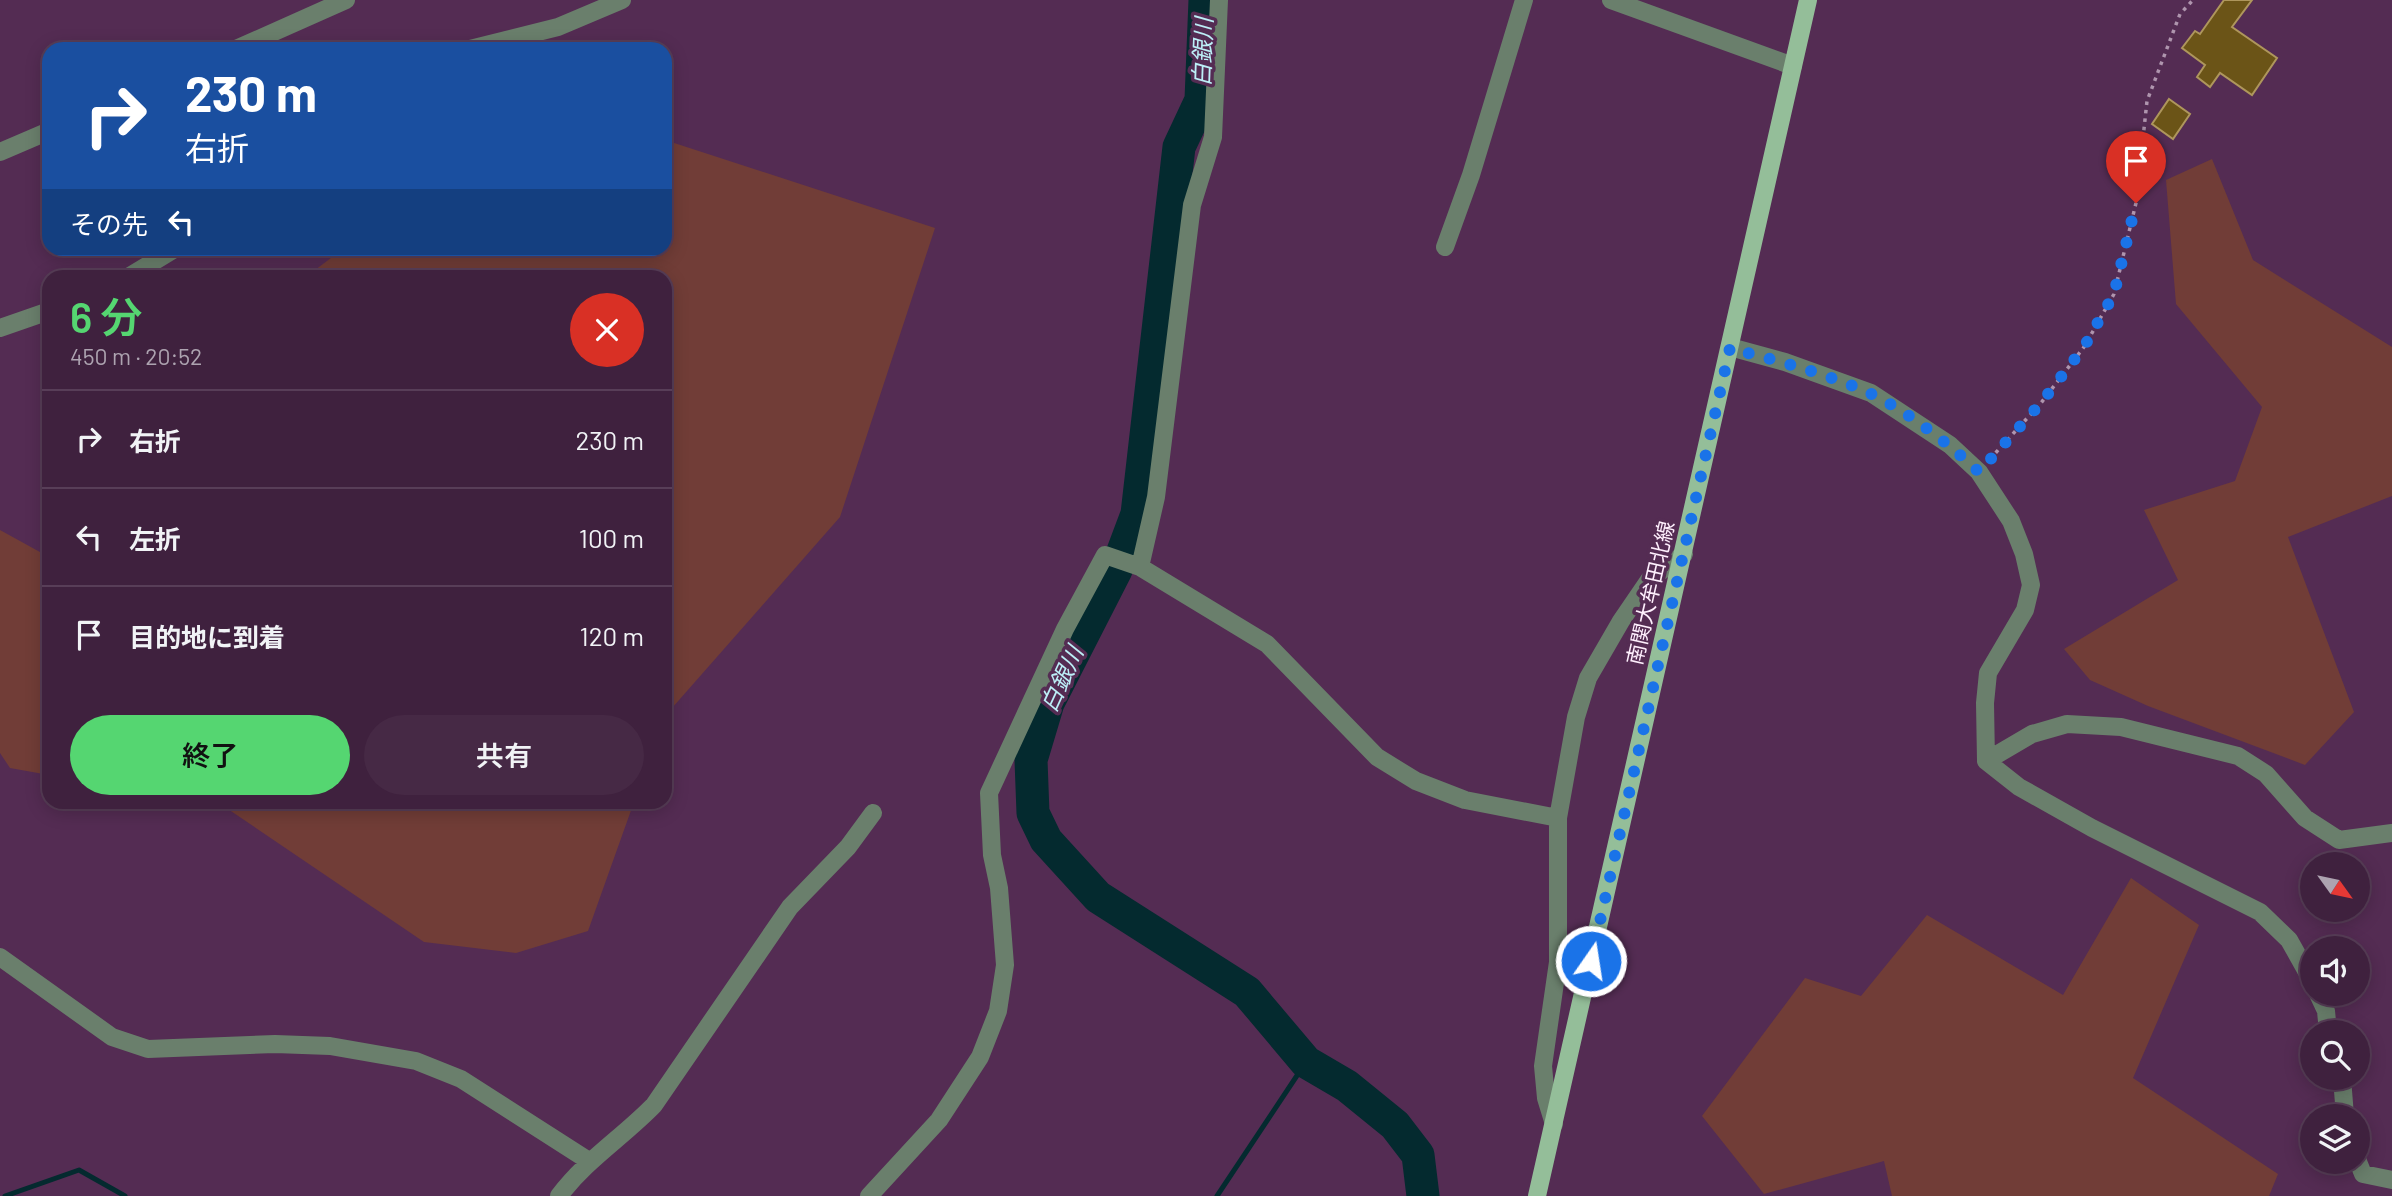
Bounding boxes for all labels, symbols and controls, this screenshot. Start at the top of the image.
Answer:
water label: 白銀川 [1187,14,1217,87]
text: 230 m [185,63,317,122]
icon: right [70,70,161,161]
text: 右折 [185,128,249,166]
pin [2106,131,2166,203]
icon: arrive [2117,142,2155,180]
icon: left [162,203,200,241]
text: その先 [70,208,148,239]
text: 6 分 [70,291,143,341]
button: close [570,293,644,367]
text: 450 m · 20:52 [70,342,202,370]
icon: right [70,420,108,458]
text: 230 m [575,424,644,455]
text: 右折 [129,425,181,456]
icon: left [70,518,108,556]
street label: 南関大牟田北線 [1621,518,1678,667]
text: 100 m [579,522,644,553]
text: 左折 [129,523,181,554]
icon: arrive [70,616,108,654]
text: 120 m [580,620,644,651]
text: 目的地に到着 [129,621,285,652]
water label: 白銀川 [1034,639,1090,716]
button: 終了 [70,715,350,795]
button: 共有 [364,715,644,795]
north arrow [2300,852,2370,922]
map controls [2300,852,2370,1174]
position arrow [1554,924,1628,998]
button: sound [2300,936,2370,1006]
button: search [2300,1020,2370,1090]
button: layers [2300,1104,2370,1174]

